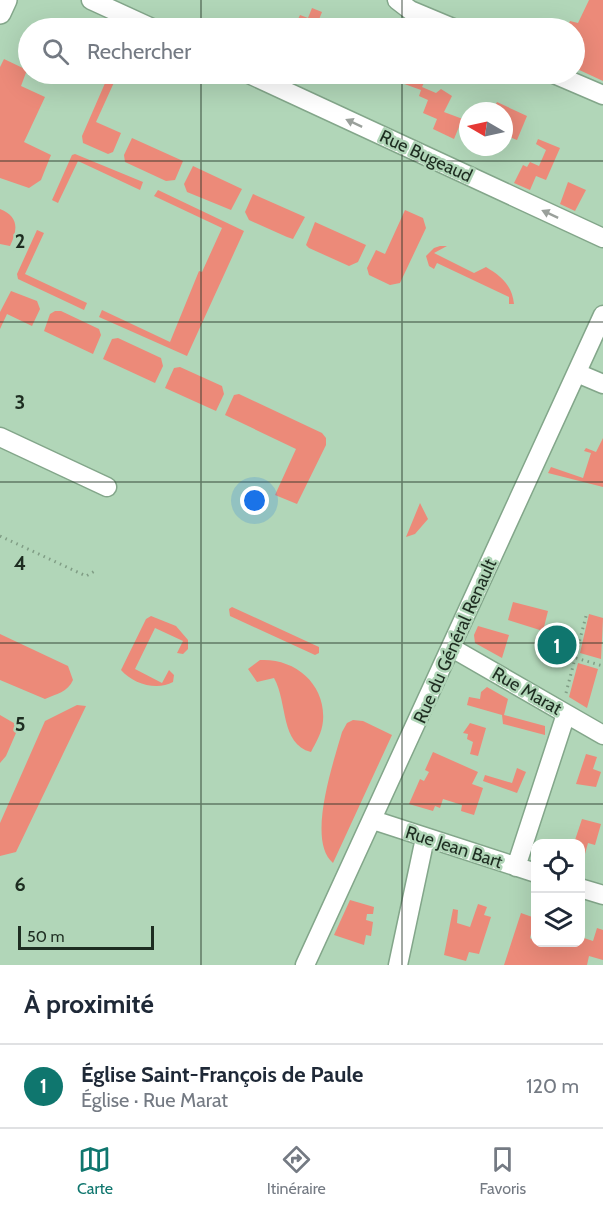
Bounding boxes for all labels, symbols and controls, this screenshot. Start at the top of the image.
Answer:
search box [18,18,585,84]
icon: search [39,35,72,68]
text: Rechercher [87,38,191,65]
north arrow [459,102,513,156]
one-way arrow [346,118,363,127]
street label: Rue Bugeaud [376,125,476,187]
one-way arrow [541,209,558,218]
text: 2 [15,229,25,253]
text: 3 [15,390,25,414]
your location [240,486,269,515]
text: 4 [14,551,26,575]
street label: Rue du Général Renault [409,555,501,727]
pin: 1 [538,622,576,668]
street label: Rue Marat [488,662,566,720]
text: 5 [15,712,25,736]
street label: Rue Jean Bart [403,821,505,873]
map controls [531,839,585,947]
button: locate [531,839,585,893]
text: 6 [14,872,26,896]
button: layers [531,893,585,947]
scale bar [18,923,154,950]
text: 50 m [27,927,64,946]
text: À proximité [24,988,154,1020]
text: Église Saint-François de Paule [81,1061,363,1088]
text: 1 [40,1074,47,1098]
text: 120 m [526,1074,579,1098]
text: Église · Rue Marat [81,1088,228,1112]
tab: Carte [77,1143,113,1198]
tab: Itinéraire [267,1143,326,1198]
tab: Favoris [480,1143,526,1198]

